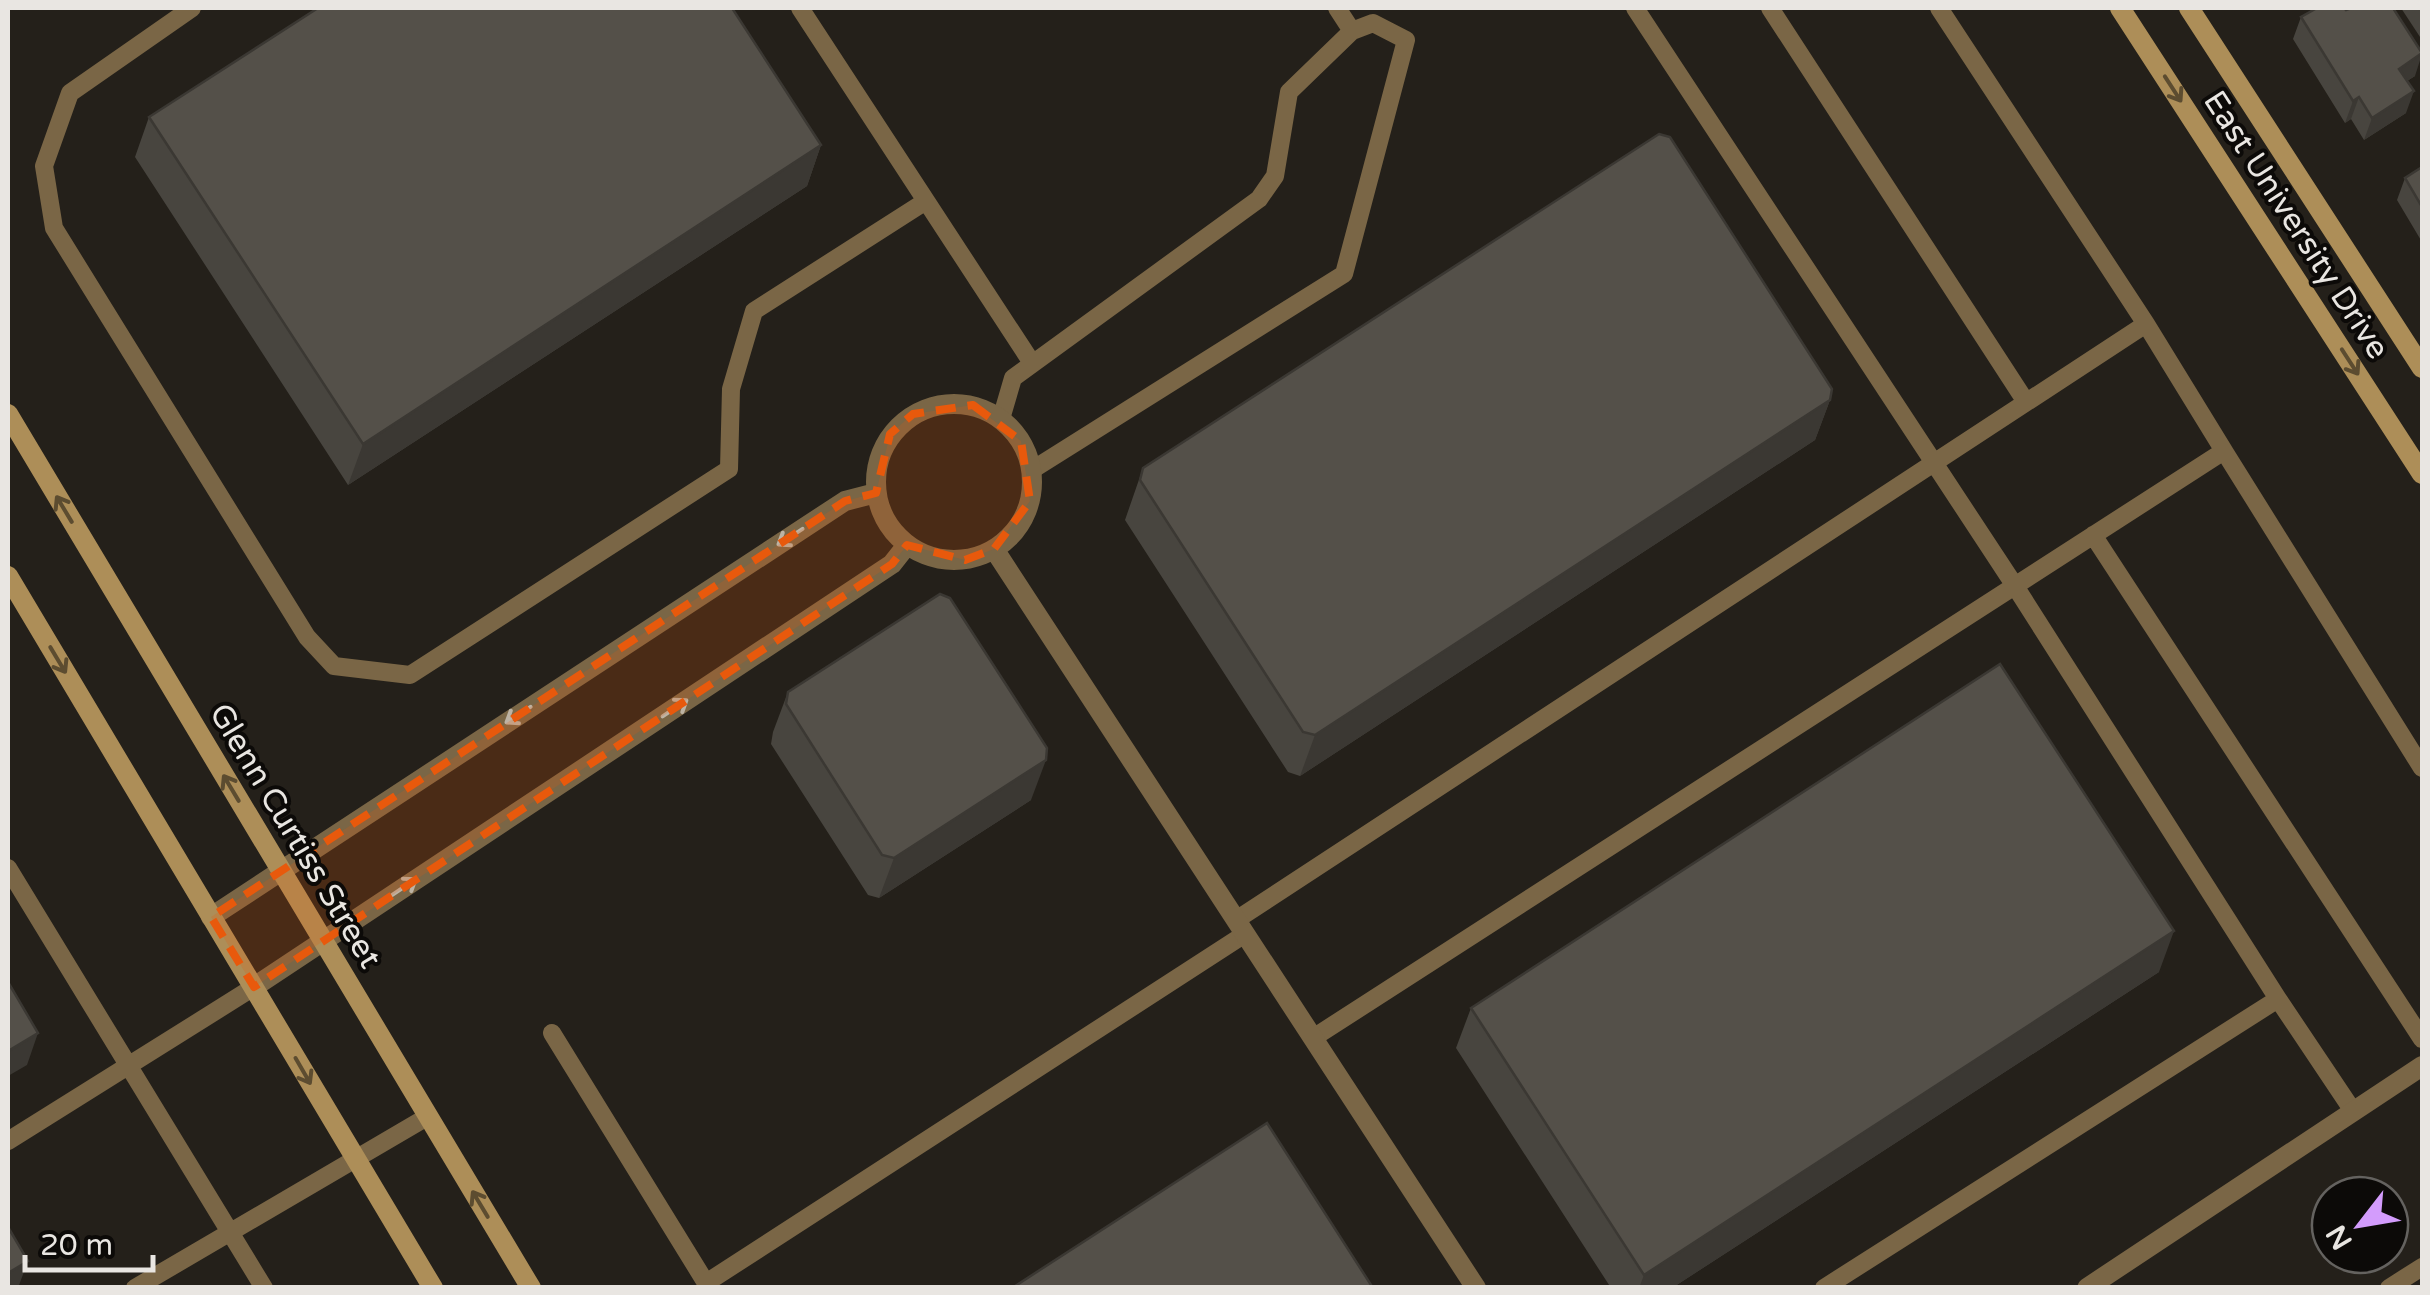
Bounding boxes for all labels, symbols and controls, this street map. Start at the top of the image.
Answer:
one-way arrow [2163,75,2184,103]
street label: East University Drive [2195,84,2397,366]
one-way arrow [2339,347,2360,376]
one-way arrow [54,495,74,524]
one-way arrow [776,526,805,547]
one-way arrow [48,645,68,674]
street label: Glenn Curtiss Street [201,697,389,975]
one-way arrow [661,698,688,718]
one-way arrow [505,705,533,726]
one-way arrow [221,774,241,803]
one-way arrow [390,877,418,898]
one-way arrow [294,1056,314,1085]
north arrow [2310,1175,2410,1275]
one-way arrow [470,1190,490,1219]
scale bar [25,1210,152,1272]
text: N [2319,1219,2360,1256]
text: 20 m [40,1227,113,1264]

